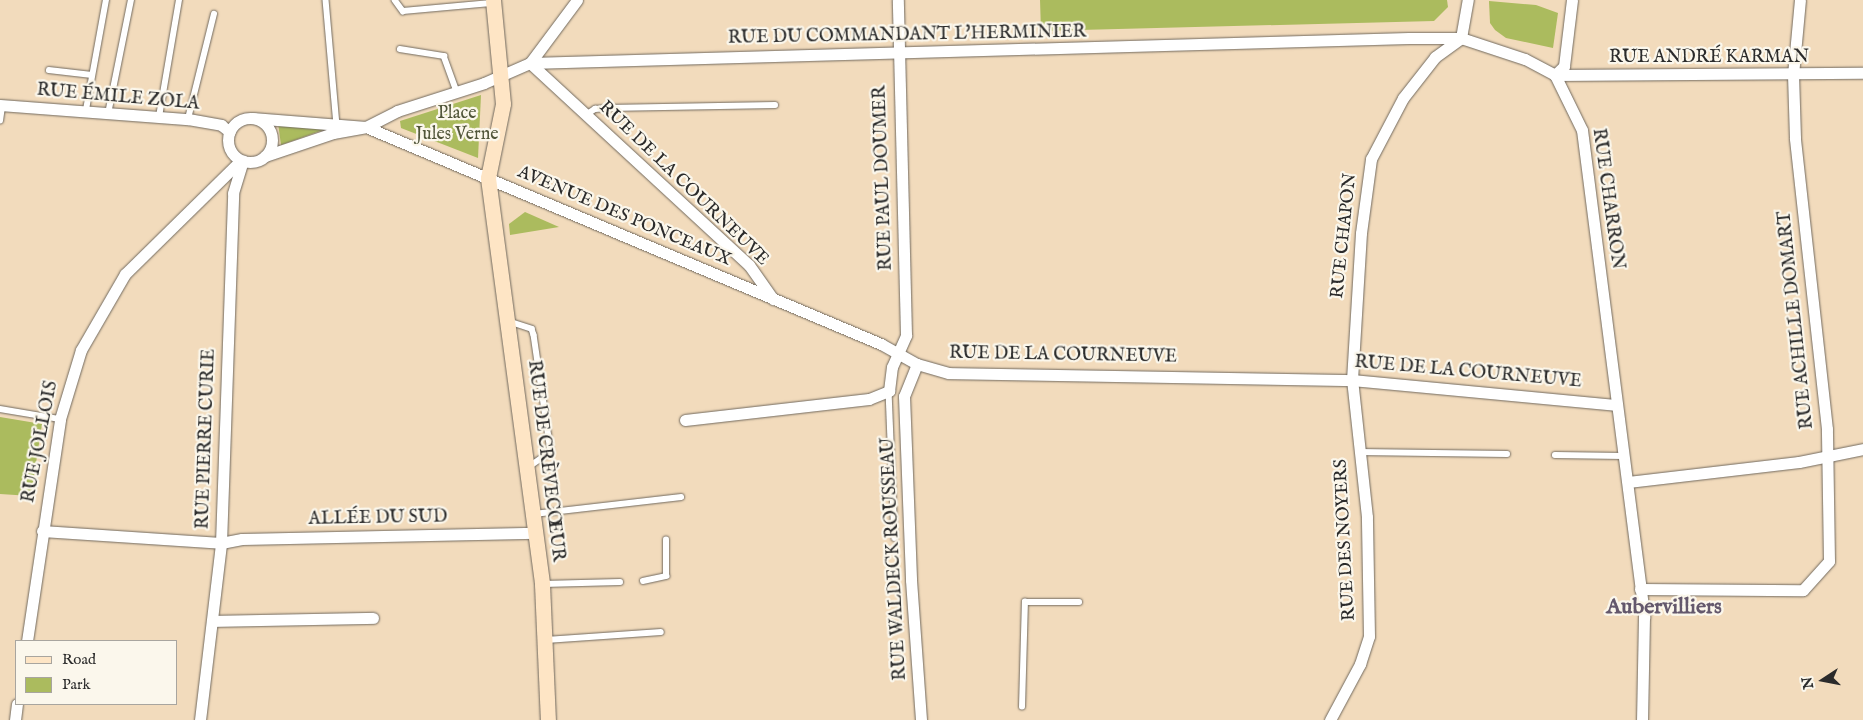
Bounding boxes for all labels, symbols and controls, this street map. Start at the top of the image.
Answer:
street label: RUE DU COMMANDANT L'HERMINIER [728,22,1086,50]
street label: RUE ANDRÉ KARMAN [1609,47,1809,69]
street label: RUE ÉMILE ZOLA [36,80,200,116]
street label: RUE PAUL DOUMER [870,85,898,271]
street label: RUE DE LA COURNEUVE [594,97,772,271]
park label: Place Jules Verne [415,104,499,146]
street label: RUE CHARRON [1586,127,1628,271]
street label: AVENUE DES PONCEAUX [514,162,734,272]
street label: RUE CHAPON [1328,172,1362,300]
street label: RUE ACHILLE DOMART [1775,210,1819,430]
street label: RUE DE LA COURNEUVE [949,343,1177,369]
street label: RUE PIERRE CURIE [193,348,221,530]
street label: RUE DE LA COURNEUVE [1354,352,1582,394]
street label: RUE DE CRÈVECŒUR [522,359,568,563]
street label: RUE JOLLOIS [19,379,63,505]
street label: RUE WALDECK ROUSSEAU [878,437,912,681]
street label: RUE DES NOYERS [1331,458,1361,622]
street label: ALLÉE DU SUD [308,507,448,531]
district label: Aubervilliers [1606,595,1722,621]
legend [15,640,178,705]
text: Road [62,650,96,669]
north arrow [1798,655,1848,705]
text: Park [62,675,91,694]
text: N [1798,675,1818,691]

